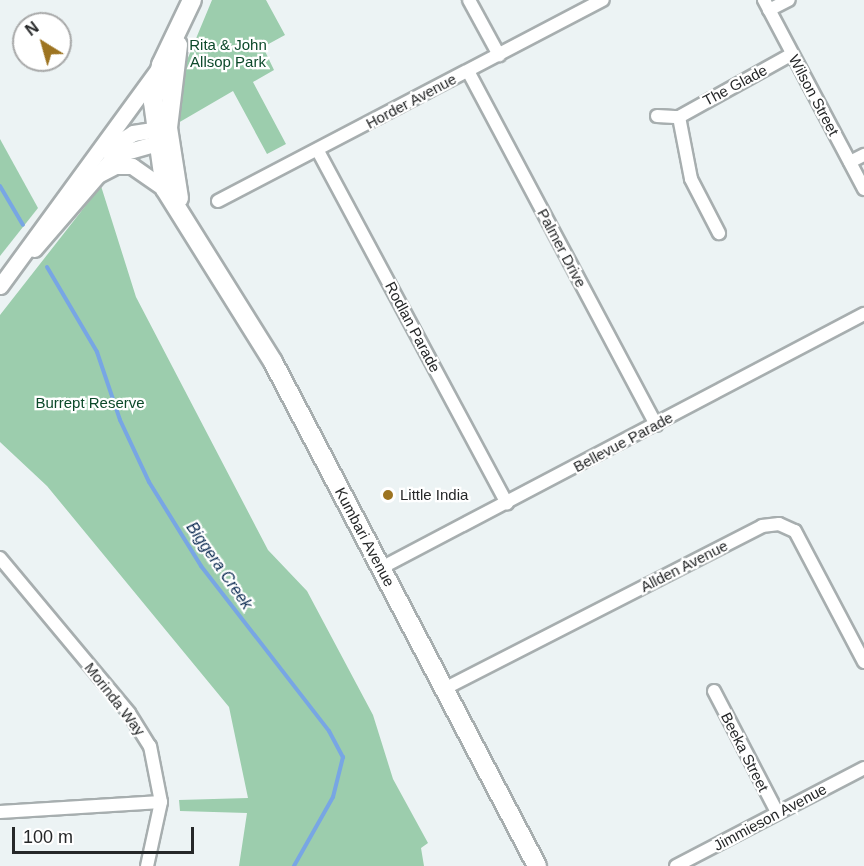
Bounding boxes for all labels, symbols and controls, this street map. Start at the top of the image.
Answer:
north arrow [12,12,72,72]
text: N [22,19,42,39]
park label: Rita & John Allsop Park [189,35,267,70]
street label: Wilson Street [785,51,843,139]
street label: The Glade [700,61,770,109]
street label: Horder Avenue [362,69,460,133]
street label: Palmer Drive [534,206,590,290]
street label: Rodlan Parade [382,279,444,375]
park label: Burrept Reserve [35,394,145,412]
street label: Bellevue Parade [570,408,676,476]
street label: Kumbari Avenue [331,484,399,590]
place label: Little India [400,486,468,504]
marker: Little India [381,488,395,502]
water label: Biggera Creek [182,519,256,613]
street label: Allden Avenue [637,536,731,596]
street label: Morinda Way [81,659,149,739]
street label: Beeka Street [717,709,773,795]
street label: Jimmieson Avenue [710,779,830,855]
scale bar [15,815,196,853]
text: 100 m [23,827,73,847]

